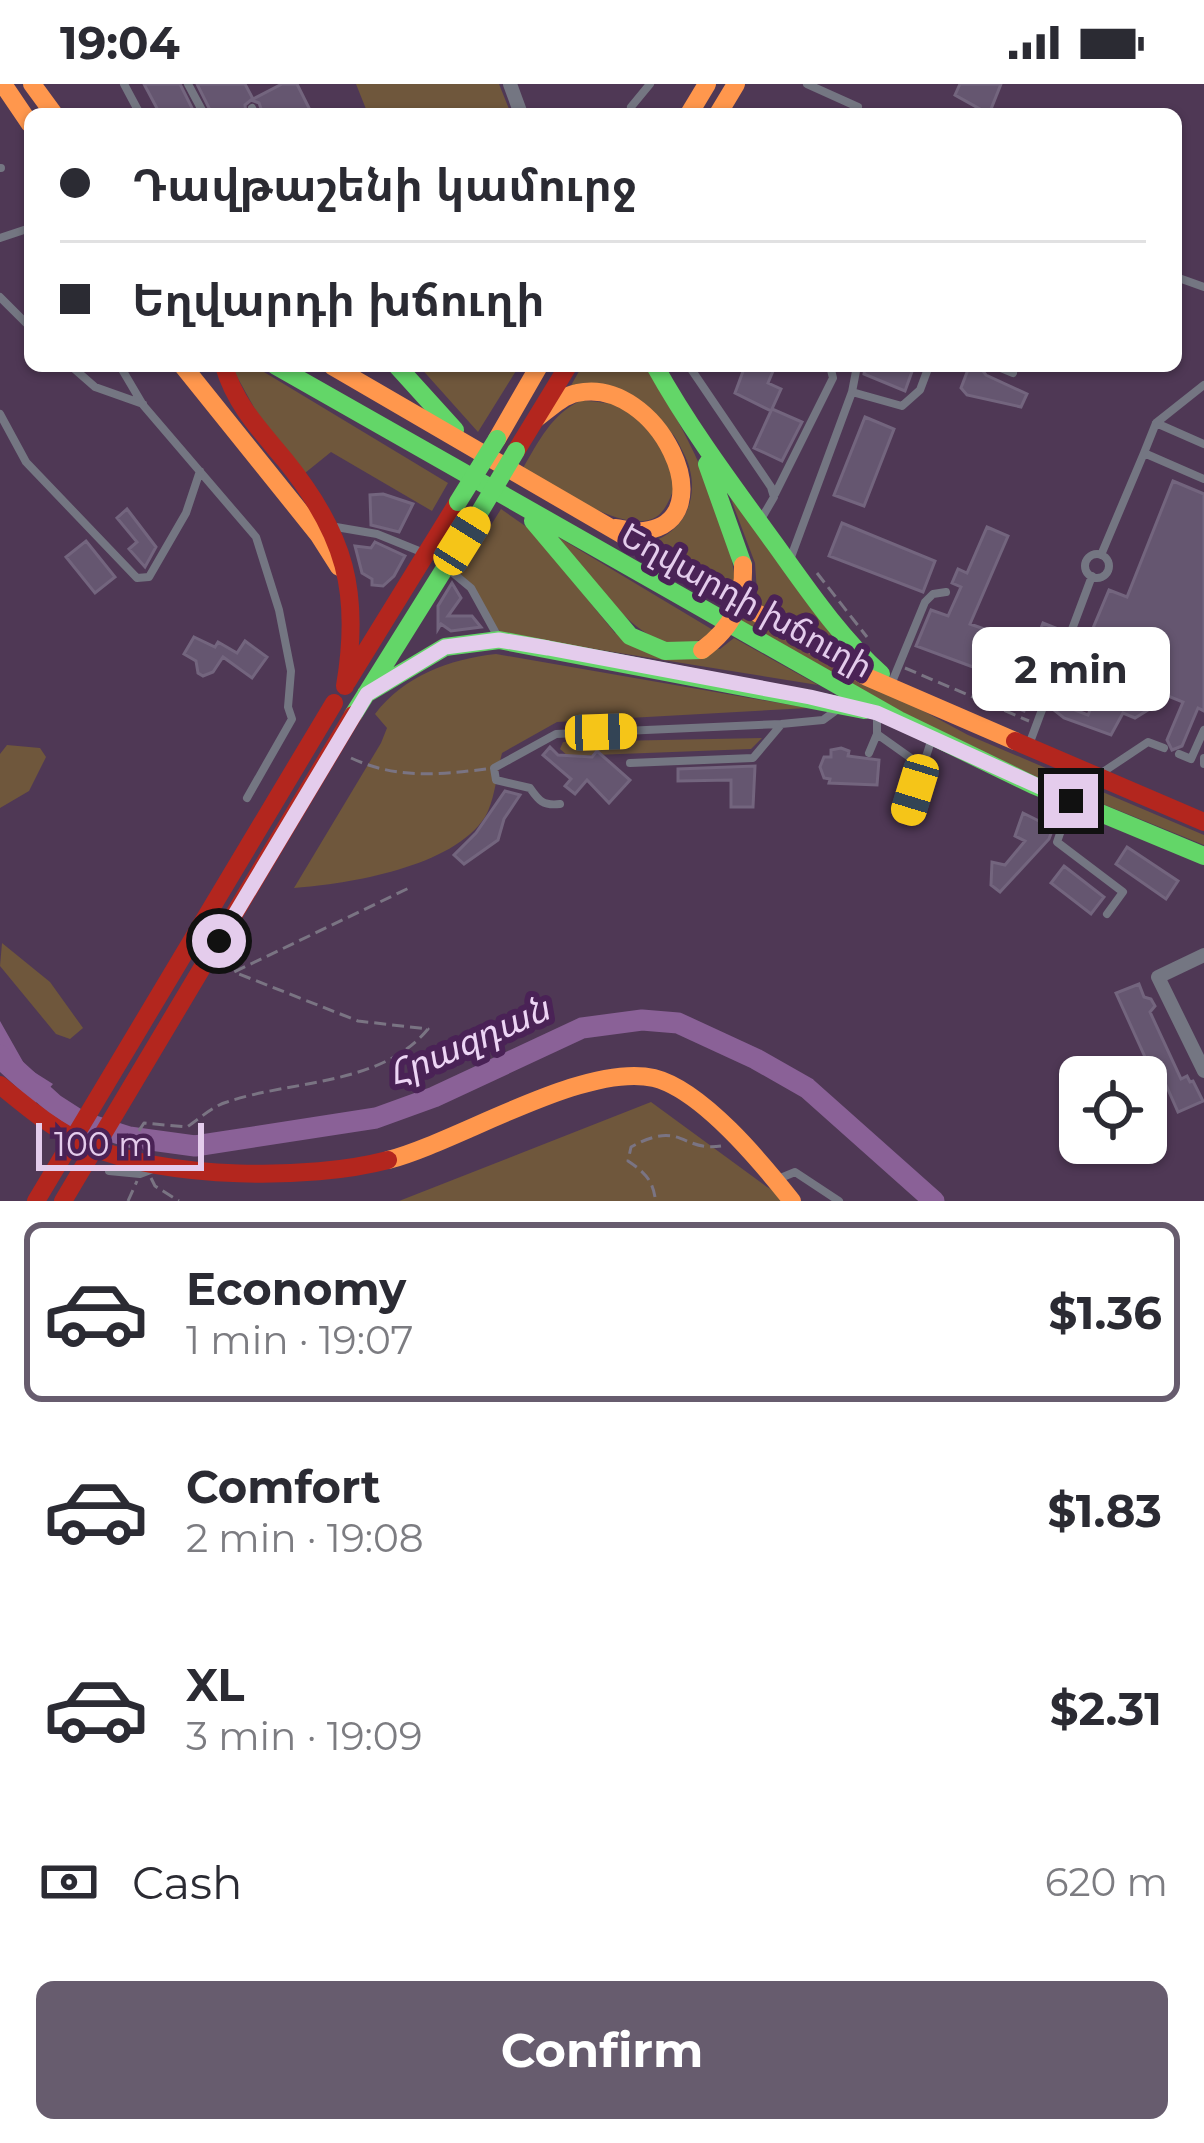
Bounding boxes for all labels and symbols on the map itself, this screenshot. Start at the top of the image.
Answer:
car [428,501,496,581]
street label: Եղվարդի խճուղի [614,514,880,686]
callout: 2 min [972,627,1170,711]
car [564,713,638,751]
car [887,750,943,830]
route end [1044,774,1098,828]
route start [192,914,246,968]
water label: Հրազդան [380,985,557,1096]
scale bar [36,1117,204,1170]

